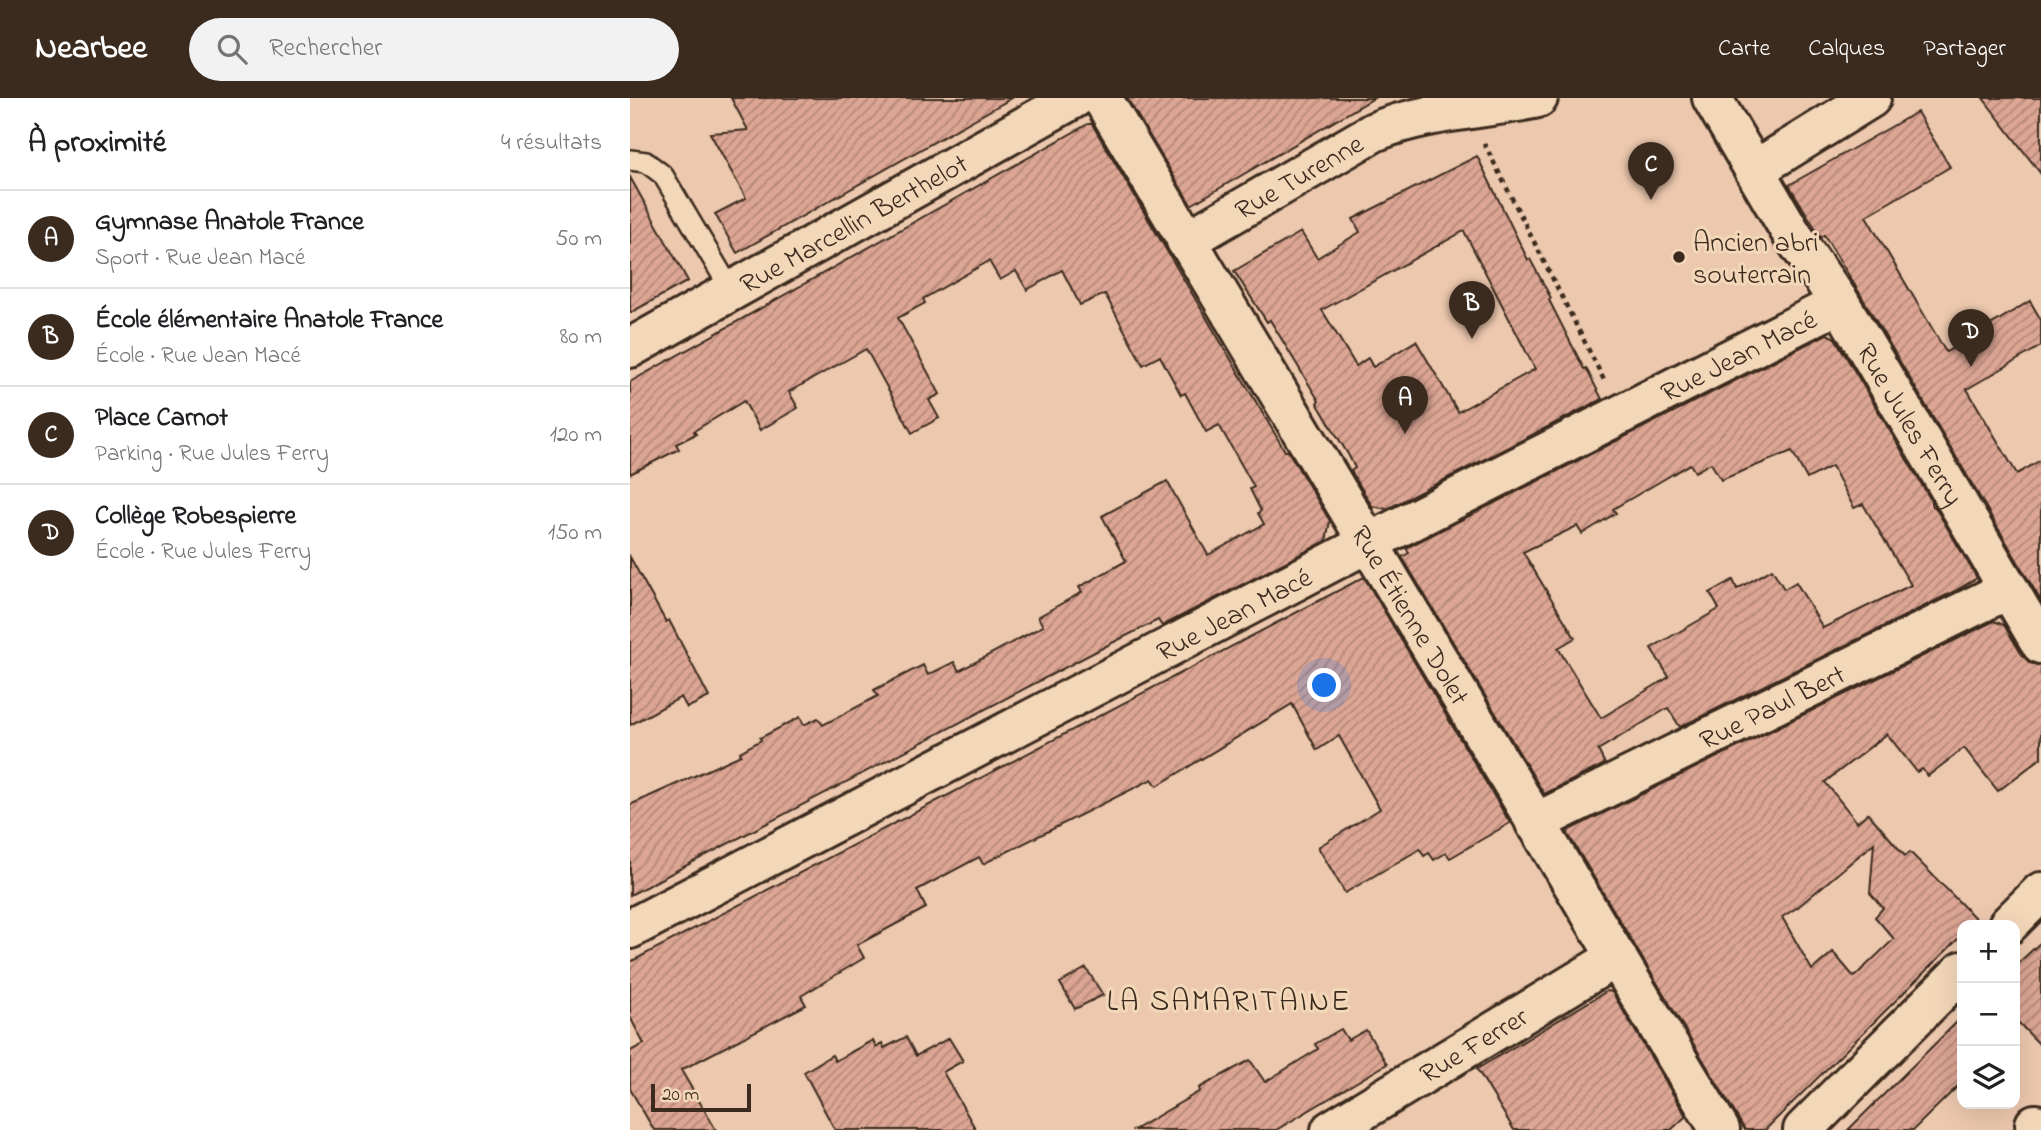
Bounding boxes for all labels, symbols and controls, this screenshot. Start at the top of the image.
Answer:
search box [189,18,679,81]
text: Nearbee [35,25,147,73]
icon: search [213,30,251,68]
text: Rechercher [269,30,382,68]
text: Carte [1718,32,1770,67]
text: Calques [1808,32,1885,67]
text: Partager [1923,32,2006,67]
text: À proximité [28,122,166,166]
street label: Rue Turenne [1228,125,1373,232]
text: 4 résultats [501,127,602,160]
pin: C [1628,142,1674,200]
street label: Rue Marcellin Berthelot [733,145,977,306]
text: Gymnase Anatole France [95,204,364,242]
text: A [44,223,58,256]
text: 50 m [555,223,602,256]
place label: Ancien abri souterrain [1693,224,1819,297]
text: Sport · Rue Jean Macé [95,242,305,275]
marker: Ancien abri souterrain [1671,249,1687,265]
pin: B [1449,281,1495,339]
street label: Rue Jean Macé [1654,301,1825,415]
text: École élémentaire Anatole France [95,302,443,340]
pin: D [1948,309,1994,367]
text: B [43,321,59,354]
text: 80 m [560,321,602,354]
street label: Rue Jules Ferry [1844,336,1972,515]
text: École · Rue Jean Macé [95,340,301,373]
pin: A [1382,376,1428,434]
text: Place Carnot [95,400,228,438]
text: C [45,419,57,452]
text: 120 m [550,419,602,452]
text: Parking · Rue Jules Ferry [95,438,329,471]
text: Collège Robespierre [95,498,296,536]
text: D [43,517,59,550]
text: 150 m [548,517,602,550]
street label: Rue Étienne Dolet [1339,519,1478,714]
text: École · Rue Jules Ferry [95,536,311,569]
street label: Rue Jean Macé [1150,559,1320,674]
street label: Rue Paul Bert [1693,656,1853,763]
your location [1307,668,1341,702]
map controls [1957,920,2020,1109]
button: + [1957,920,2020,983]
district label: LA SAMARITAINE [1107,981,1351,1025]
button: − [1957,983,2020,1046]
street label: Rue Ferrer [1413,998,1537,1096]
button: layers [1957,1046,2020,1109]
scale bar [651,1081,751,1113]
text: 20 m [662,1082,699,1109]

